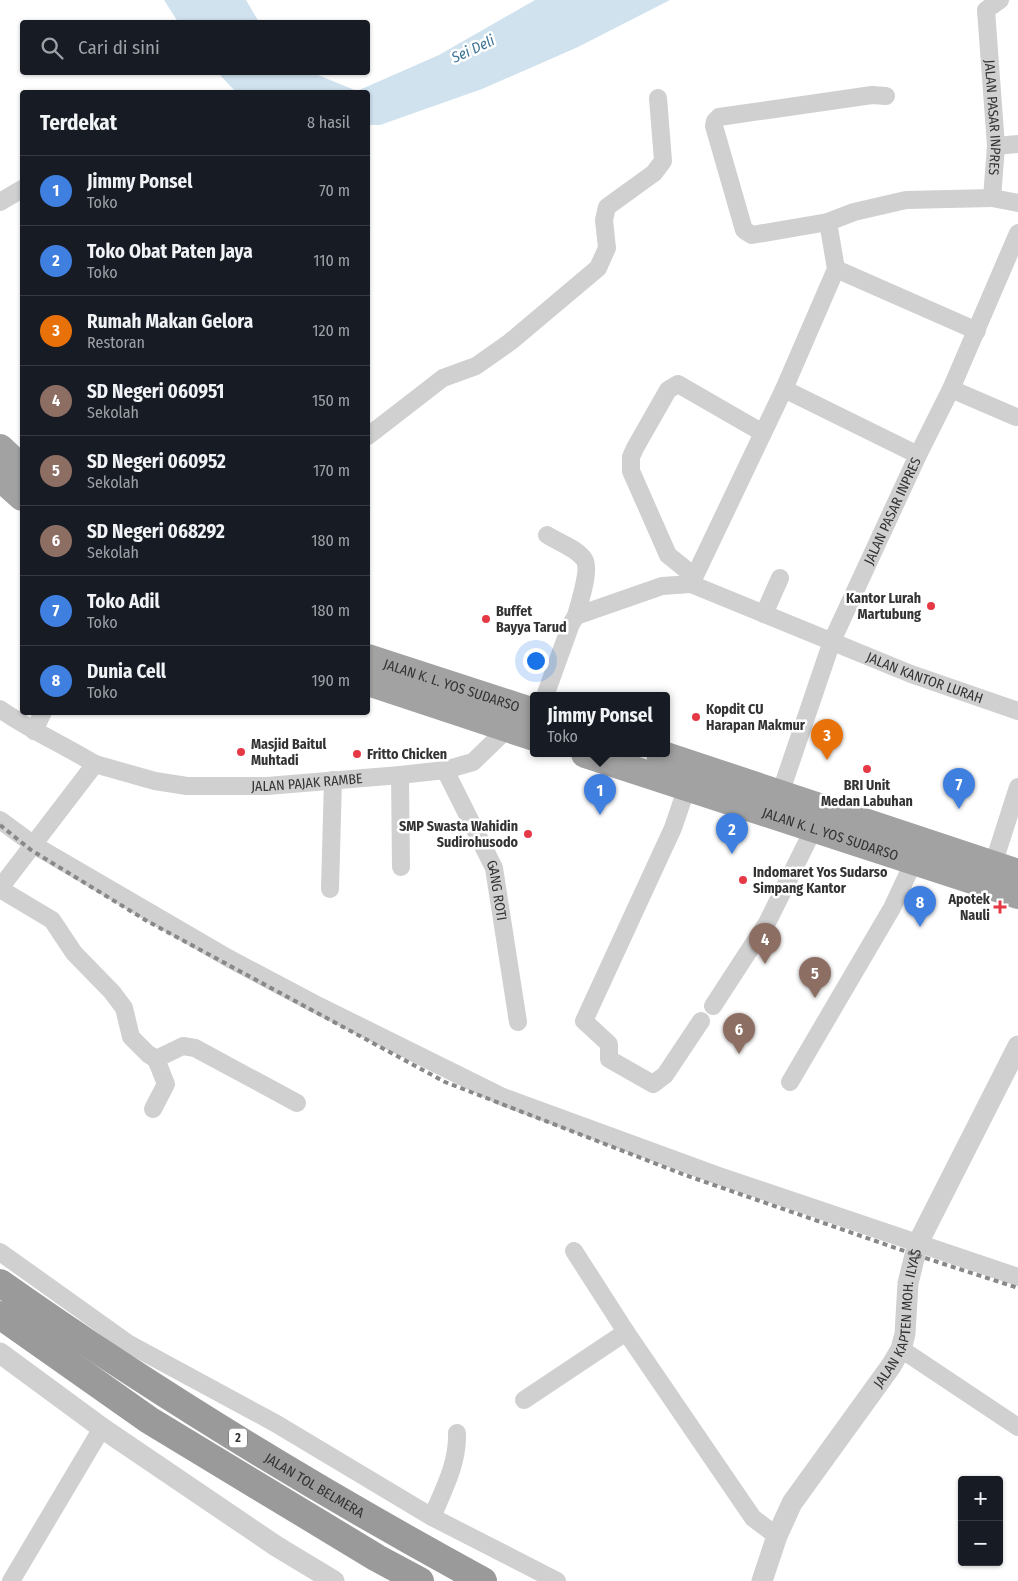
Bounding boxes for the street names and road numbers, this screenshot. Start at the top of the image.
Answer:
street label: JALAN PASAR INPRES [981,59,1004,176]
street label: JALAN PASAR INPRES [861,455,925,567]
street label: JALAN KANTOR LURAH [864,649,985,707]
street label: JALAN K. L. YOS SUDARSO [381,656,522,716]
street label: JALAN PAJAK RAMBE [251,770,364,795]
street label: JALAN K. L. YOS SUDARSO [760,804,901,865]
street label: GANG ROTI [482,857,510,922]
street label: JALAN KAPTEN MOH. ILYAS [870,1247,925,1391]
road number: 2 [229,1429,247,1448]
street label: JALAN TOL BELMERA [261,1450,368,1522]

